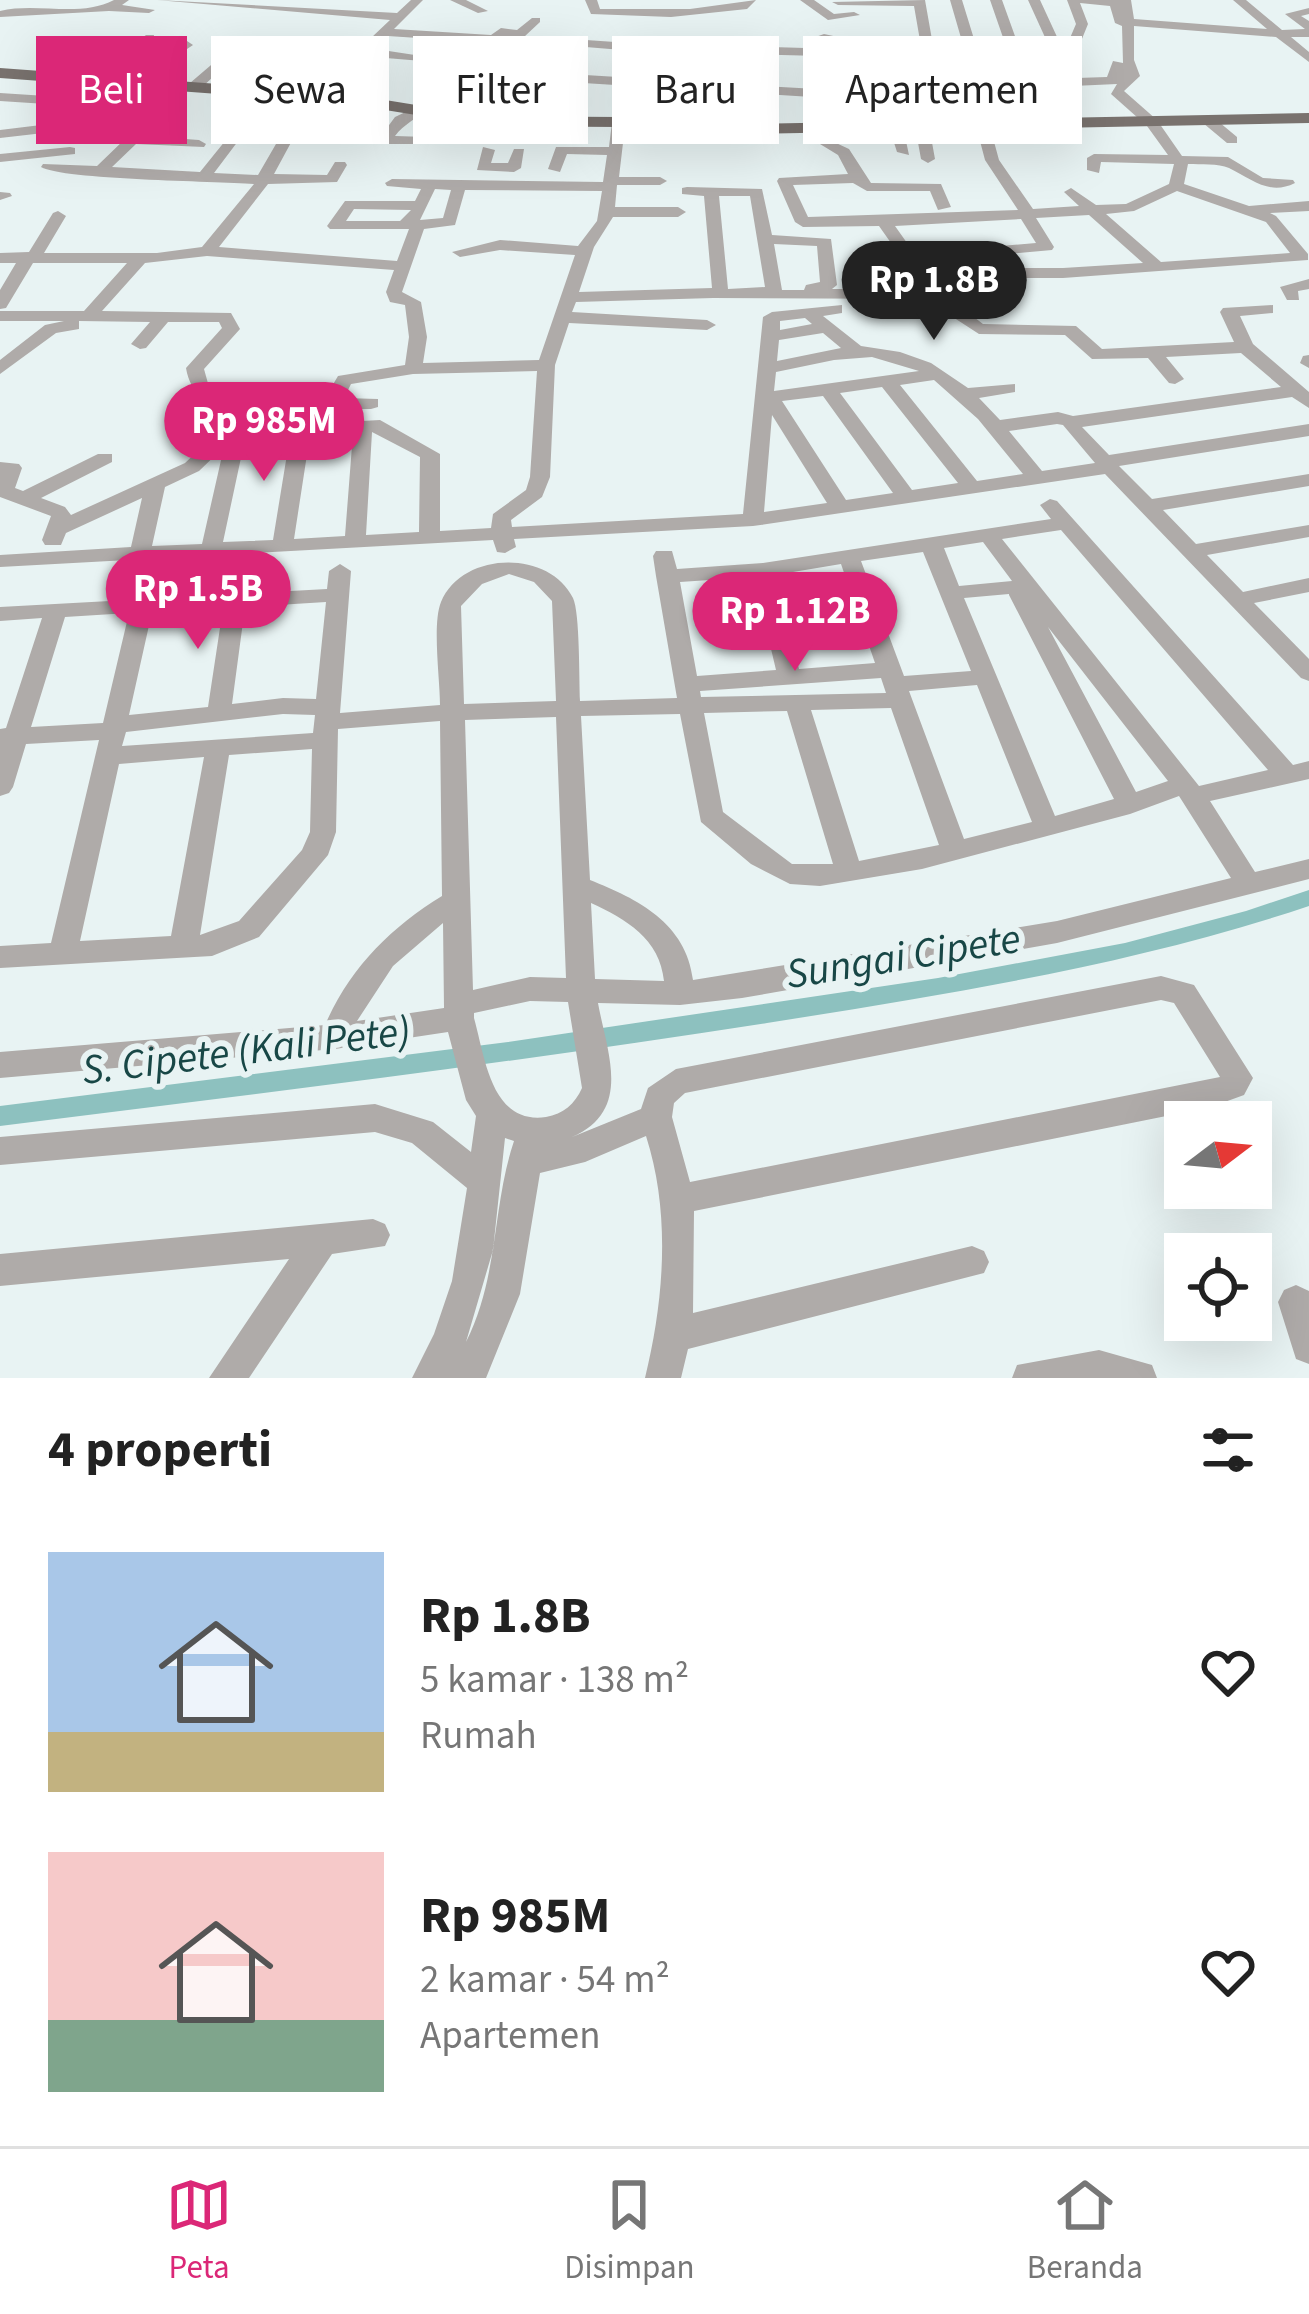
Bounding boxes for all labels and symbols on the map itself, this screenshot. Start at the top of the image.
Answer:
pin: Rp 1.8B [823,241,1045,343]
pin: Rp 985M [153,382,375,484]
pin: Rp 1.5B [87,550,309,652]
pin: Rp 1.12B [671,572,919,674]
water label: Sungai Cipete [782,909,1025,1005]
water label: S. Cipete (Kali Pete) [79,1001,414,1101]
north arrow [1164,1101,1272,1209]

